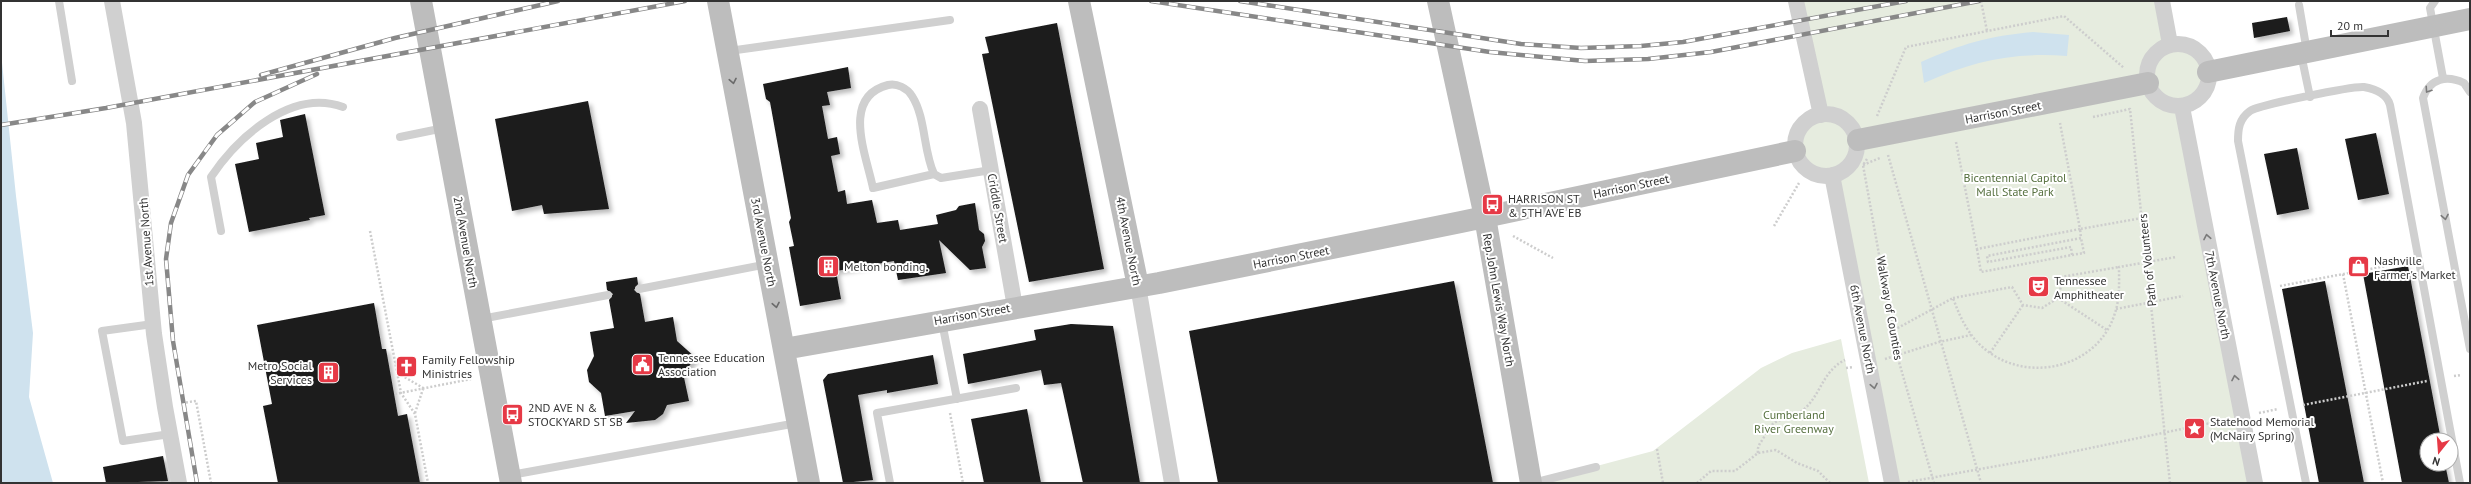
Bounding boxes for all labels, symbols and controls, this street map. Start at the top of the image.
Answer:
scale bar [2331,12,2388,38]
text: 20 m [2337,18,2363,33]
one-way arrow [729,77,737,84]
one-way arrow [2425,86,2432,93]
street label: Harrison Street [1964,97,2042,127]
park label: Bicentennial Capitol Mall State Park [1963,170,2067,199]
street label: Harrison Street [1592,171,1670,201]
street label: Criddle Street [985,172,1011,244]
place label: HARRISON ST & 5TH AVE EB [1508,191,1581,220]
bus stop icon: HARRISON ST & 5TH AVE EB [1479,192,1505,218]
street label: 2nd Avenue North [451,195,481,289]
street label: 4th Avenue North [1113,195,1145,287]
street label: 3rd Avenue North [748,196,780,288]
street label: 1st Avenue North [135,197,157,287]
street label: Path of Volunteers [2135,213,2159,307]
one-way arrow [2440,214,2449,220]
street label: Rep. John Lewis Way North [1480,232,1518,368]
one-way arrow [2203,234,2212,240]
street label: Harrison Street [1252,242,1330,272]
street label: 7th Avenue North [2202,249,2234,341]
building icon: Melton bonding. [815,253,841,279]
place label: Nashville Farmer's Market [2374,253,2456,282]
shop icon: Nashville Farmer's Market [2346,254,2372,280]
street label: Walkway of Counties [1873,255,1907,361]
place label: Melton bonding. [844,259,928,274]
place label: Tennessee Amphitheater [2054,273,2124,302]
theatre icon: Tennessee Amphitheater [2025,274,2051,300]
street label: 6th Avenue North [1847,283,1879,375]
street label: Harrison Street [933,300,1011,328]
one-way arrow [771,301,779,308]
place label: Tennessee Education Association [658,350,765,379]
public building icon: Tennessee Education Association [629,351,655,377]
place label: Family Fellowship Ministries [422,352,515,381]
church icon: Family Fellowship Ministries [394,353,420,379]
place label: Metro Social Services [248,358,312,387]
building icon: Metro Social Services [315,359,341,385]
one-way arrow [2231,375,2239,381]
one-way arrow [1869,383,1878,389]
place label: 2ND AVE N & STOCKYARD ST SB [528,400,623,429]
bus stop icon: 2ND AVE N & STOCKYARD ST SB [499,401,525,427]
park label: Cumberland River Greenway [1754,407,1834,436]
place label: Statehood Memorial (McNairy Spring) [2210,414,2315,443]
place icon: Statehood Memorial (McNairy Spring) [2181,415,2207,441]
north arrow [2419,432,2459,472]
text: N [2431,454,2442,469]

